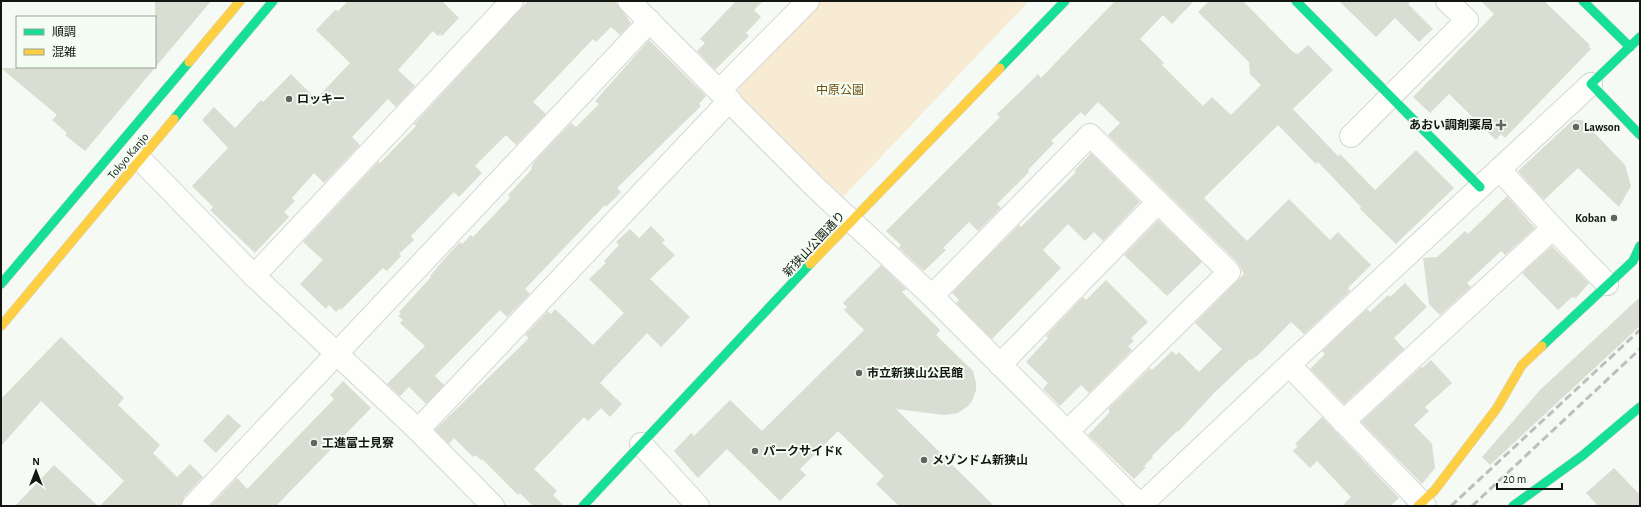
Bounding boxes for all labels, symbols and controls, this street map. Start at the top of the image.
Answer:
legend [16,16,156,68]
text: 順調 [52,26,76,38]
text: 混雑 [52,45,76,58]
park label: 中原公園 [816,84,864,96]
place label: ロッキー [297,93,345,105]
marker: ロッキー [284,94,294,104]
place label: あおい調剤薬局 [1409,118,1493,131]
marker: あおい調剤薬局 [1496,120,1506,130]
place label: Lawson [1584,121,1620,133]
marker: Lawson [1571,122,1581,132]
street label: Tokyo Kanjo [105,130,152,182]
street label: 新狭山公園通り [780,209,847,279]
place label: Koban [1575,212,1606,224]
marker: Koban [1609,213,1619,223]
place label: 市立新狭山公民館 [867,366,963,379]
marker: 市立新狭山公民館 [854,368,864,378]
place label: 工進富士見寮 [322,436,394,449]
marker: 工進富士見寮 [309,438,319,448]
place label: パークサイドK [763,445,843,457]
marker: パークサイドK [750,446,760,456]
north arrow [16,451,56,491]
place label: メゾンドム新狭山 [932,453,1028,466]
marker: メゾンドム新狭山 [919,455,929,465]
text: N [32,456,40,467]
scale bar [1497,465,1562,491]
text: 20 m [1503,473,1526,485]

